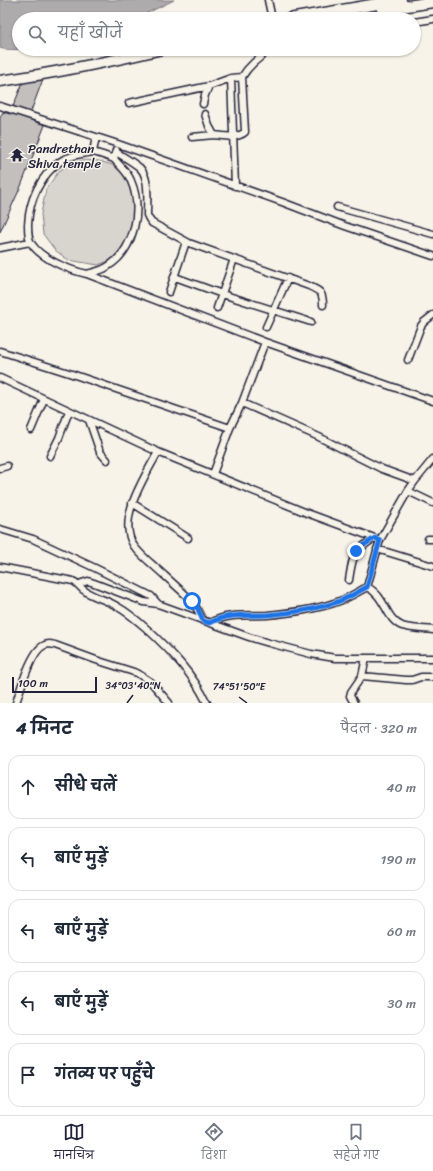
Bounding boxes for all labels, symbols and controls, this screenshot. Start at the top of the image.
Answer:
search box [12,12,421,56]
text: यहाँ खोजें [58,20,123,46]
icon: search [26,23,48,45]
place label: Pandrethan Shiva temple [28,137,102,175]
temple icon: Pandrethan Shiva temple [9,147,25,163]
route end [347,542,365,560]
route start [183,592,201,610]
text: 100 m [18,674,48,693]
scale bar [12,675,97,694]
text: 34°03'40"N [105,677,161,695]
text: 74°51'50"E [213,678,267,696]
text: 4 मिनट [16,713,72,743]
text: पैदल · 320 m [340,717,417,740]
text: सीधे चलें [55,773,116,799]
icon: ahead [17,776,39,798]
text: 40 m [386,776,416,799]
text: बाएँ मुड़ें [55,845,108,871]
icon: left [17,848,39,870]
text: 190 m [381,848,416,871]
text: बाएँ मुड़ें [55,917,108,943]
icon: left [17,920,39,942]
text: 60 m [387,920,416,943]
text: बाएँ मुड़ें [55,989,108,1015]
icon: left [17,992,39,1014]
text: 30 m [387,992,416,1015]
text: गंतव्य पर पहुँचे [55,1061,154,1087]
icon: arrive [17,1064,39,1086]
tab: मानचित्र [54,1121,94,1167]
tab: दिशा [201,1121,226,1167]
tab: सहेजे गए [334,1121,379,1167]

